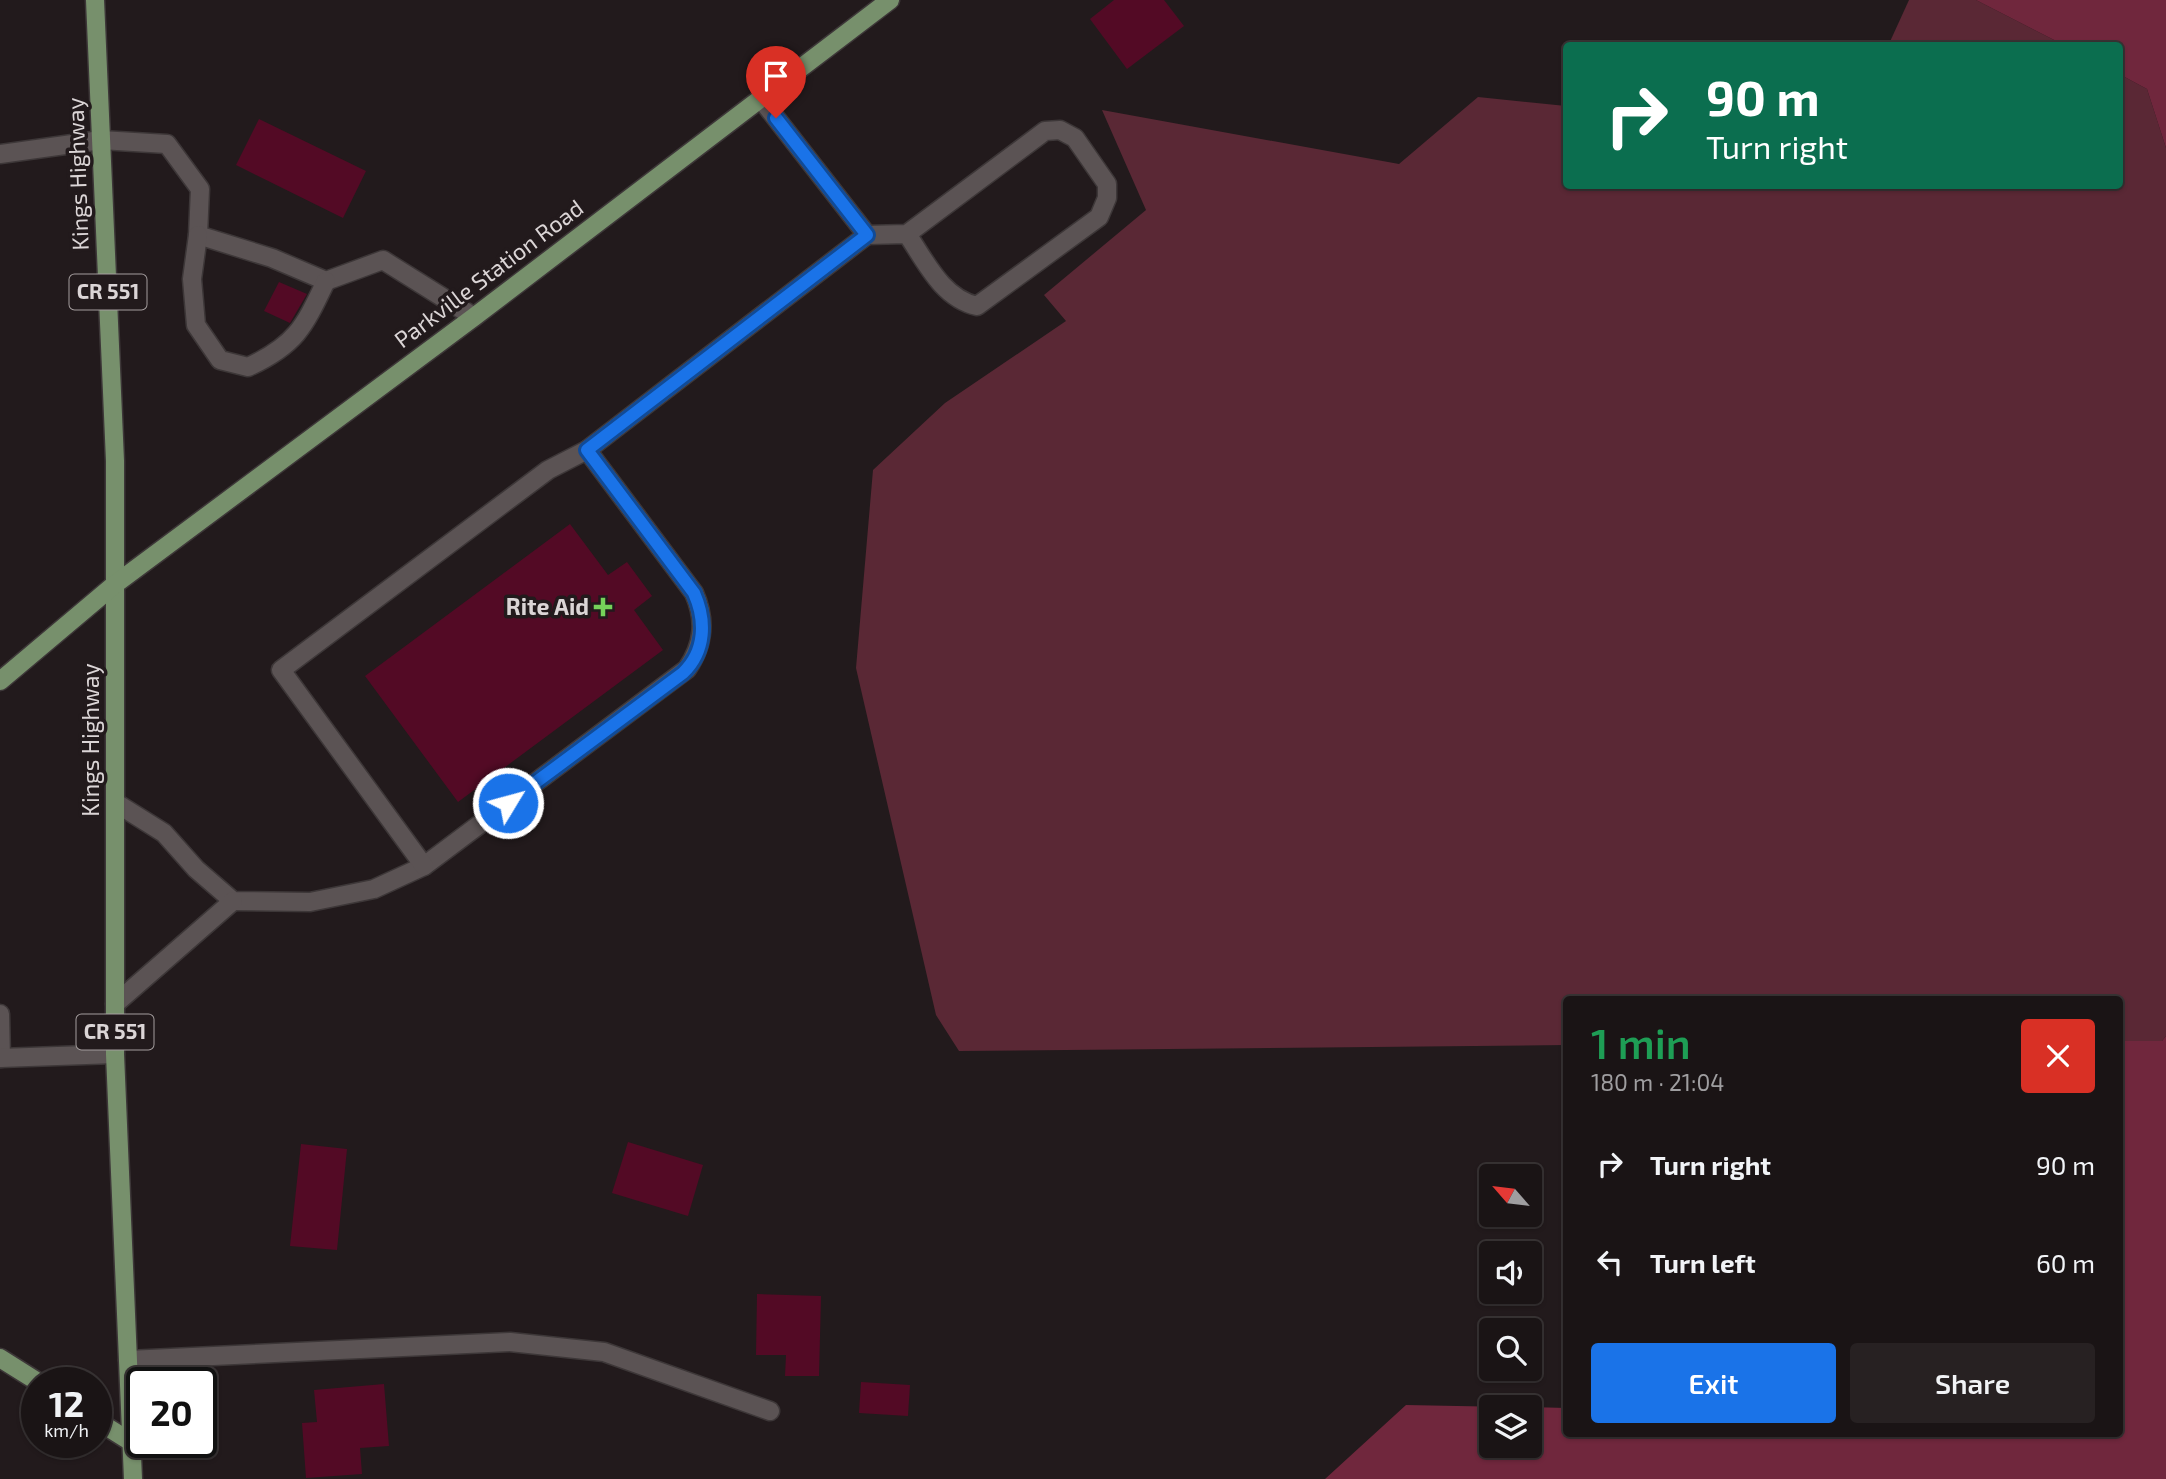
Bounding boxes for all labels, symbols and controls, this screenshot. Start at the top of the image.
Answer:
pin [746,46,806,118]
icon: arrive [757,57,795,95]
text: 90 m [1706,67,1820,126]
icon: right [1591,70,1682,161]
street label: Kings Highway [60,97,94,251]
text: Turn right [1706,127,1848,165]
street label: Parkville Station Road [388,193,588,353]
road number: CR 551 [70,274,146,310]
place label: Rite Aid [506,592,589,620]
marker: Rite Aid [595,599,611,615]
street label: Kings Highway [76,663,104,817]
position arrow [471,766,545,840]
road number: CR 551 [76,1014,154,1050]
text: 1 min [1591,1017,1691,1067]
button: close [2021,1019,2095,1093]
text: 180 m · 21:04 [1591,1068,1724,1096]
icon: right [1591,1145,1629,1183]
text: Turn right [1650,1149,1771,1180]
text: 90 m [2036,1149,2095,1180]
north arrow [1479,1164,1542,1227]
map controls [1479,1164,1542,1458]
button: sound [1479,1241,1542,1304]
icon: left [1591,1243,1629,1281]
text: Turn left [1650,1247,1756,1278]
text: 60 m [2036,1247,2095,1278]
button: search [1479,1318,1542,1381]
button: Exit [1591,1343,1836,1423]
button: Share [1850,1343,2095,1423]
speed limit sign: 20 [126,1367,217,1458]
text: 12 [49,1382,84,1424]
button: layers [1479,1395,1542,1458]
text: km/h [44,1419,89,1441]

